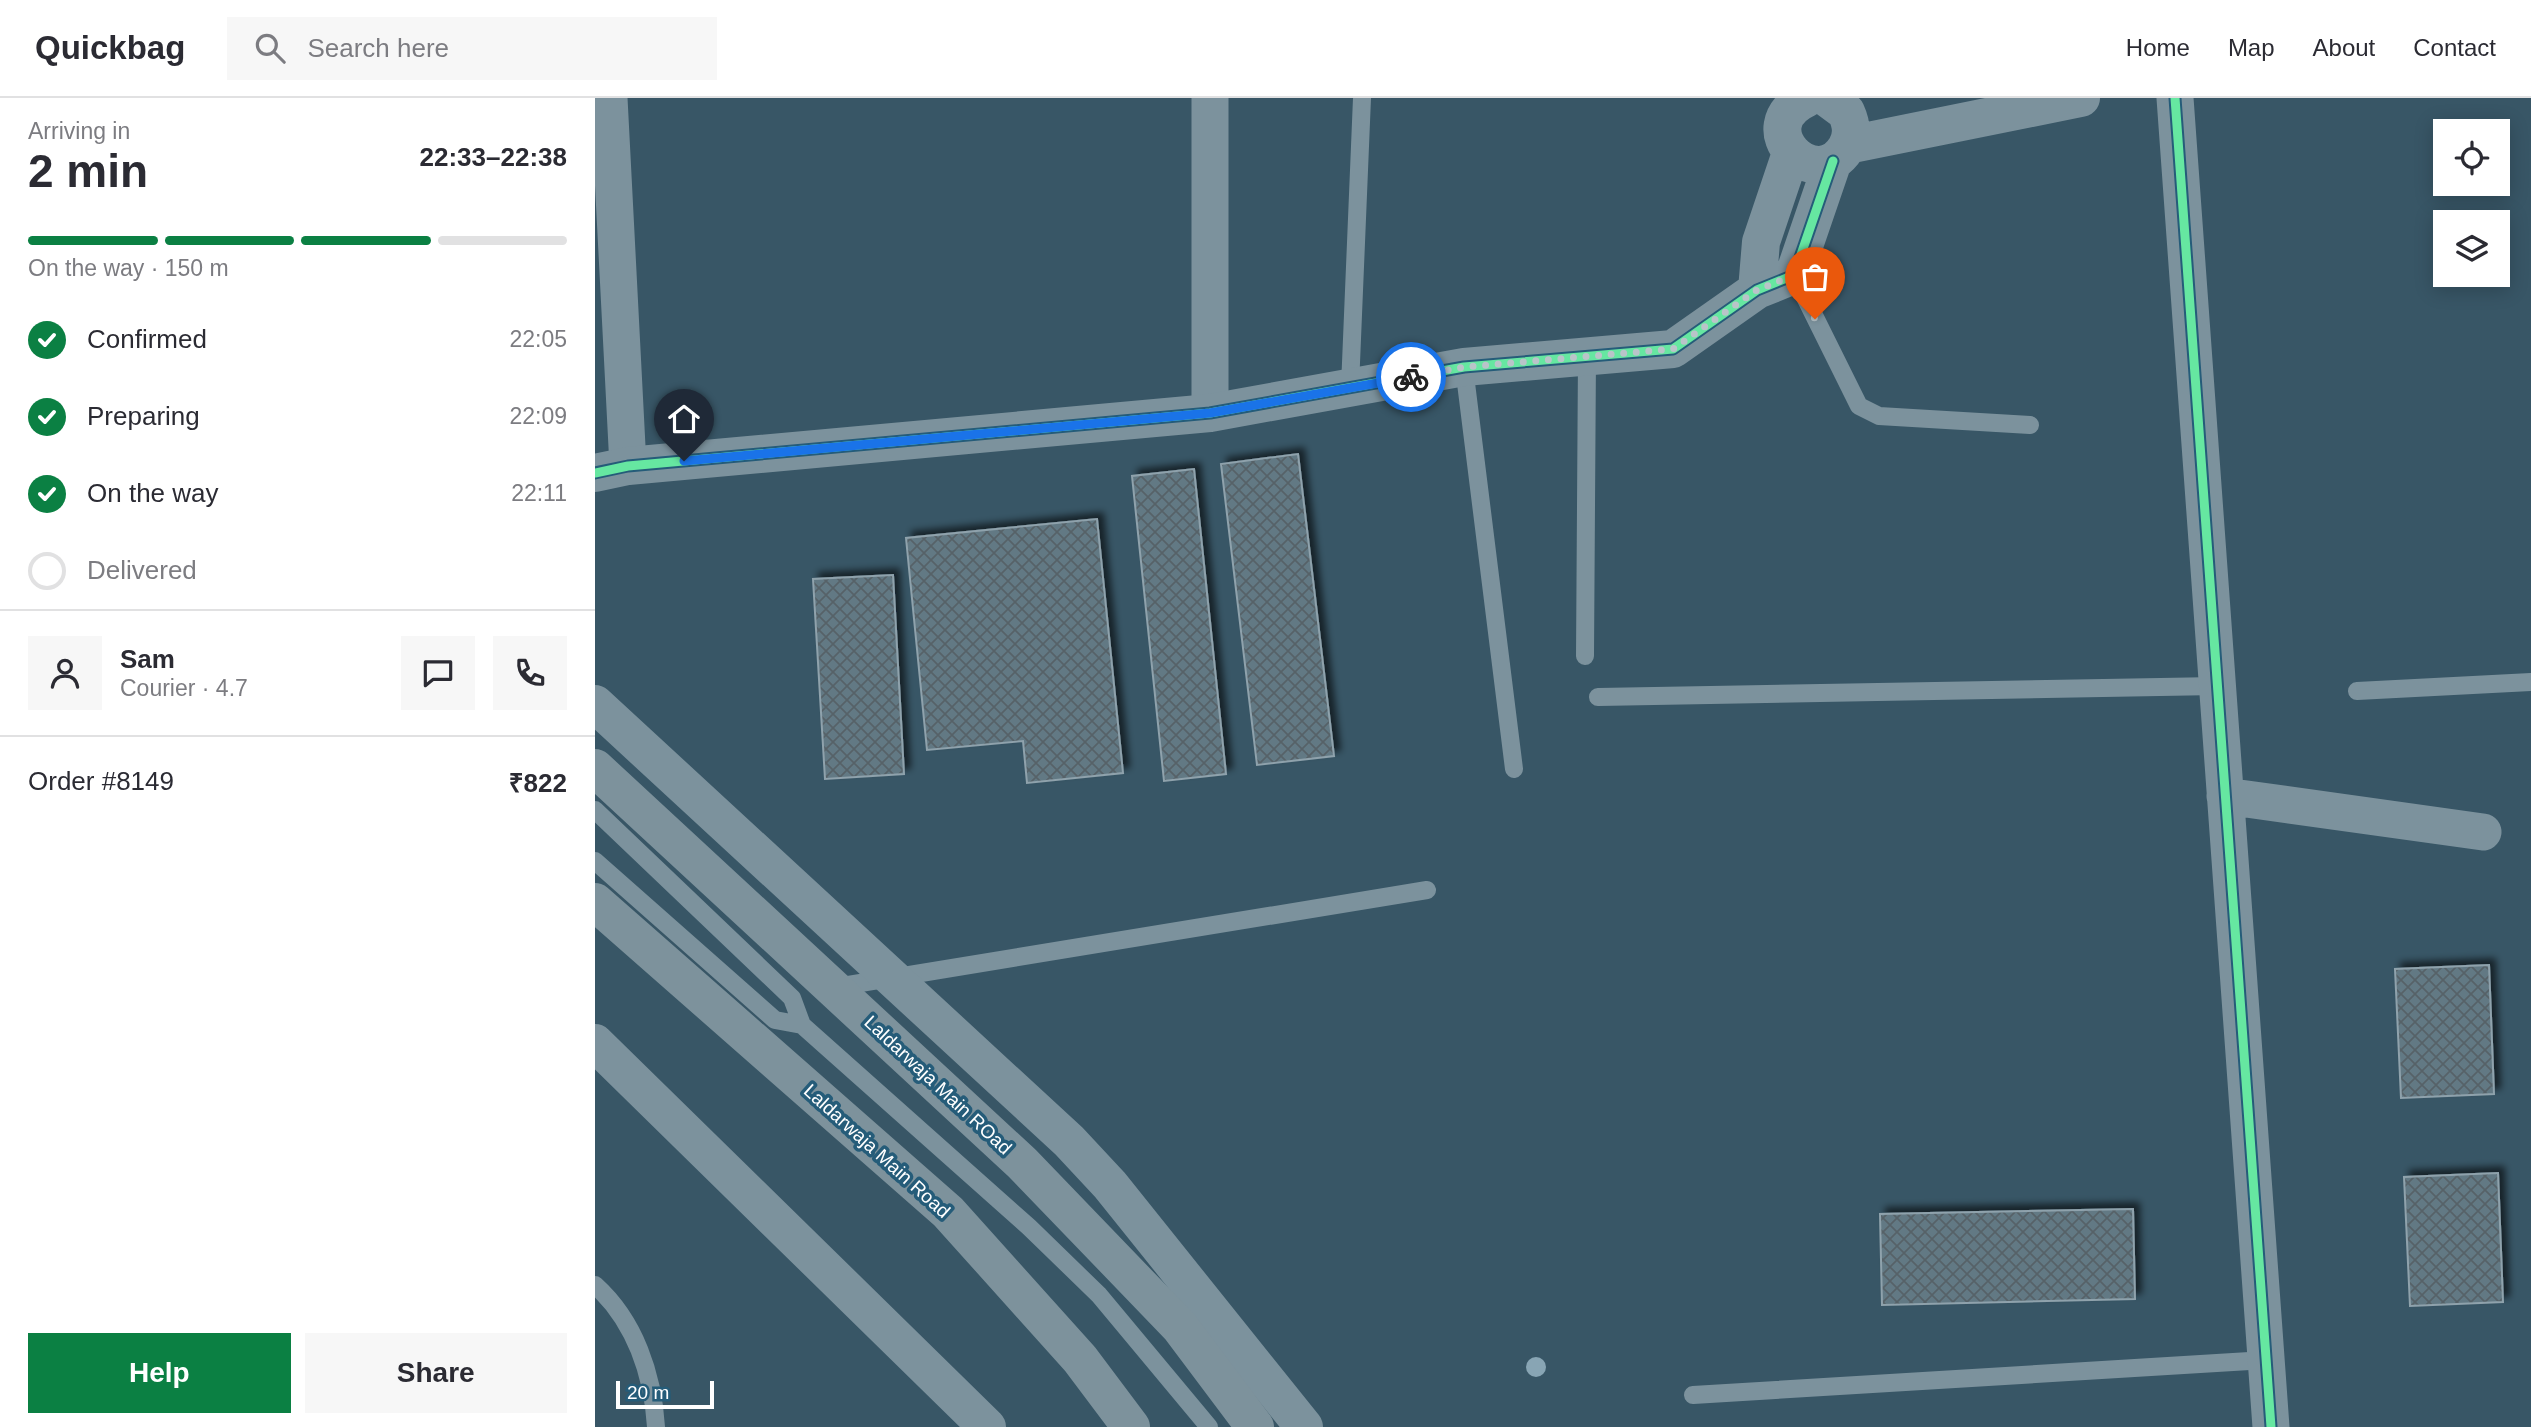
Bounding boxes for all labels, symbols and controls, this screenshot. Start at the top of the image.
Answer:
search box [227,17,717,80]
text: Quickbag [35,29,185,66]
icon: search [251,29,289,67]
text: Search here [307,33,449,63]
text: Home [2126,34,2190,61]
text: Map [2228,34,2275,61]
text: About [2313,34,2375,61]
text: Contact [2413,34,2496,61]
text: Arriving in [28,118,130,144]
map controls [2433,119,2510,287]
button: locate [2433,119,2510,196]
text: 22:33–22:38 [420,142,567,172]
text: 2 min [28,145,148,197]
button: layers [2433,210,2510,287]
pin [1785,247,1845,319]
text: On the way · 150 m [28,255,229,281]
icon: bag [1796,258,1834,296]
icon: check [28,321,66,359]
text: Confirmed [87,324,207,354]
text: 22:05 [509,326,567,352]
courier [1376,342,1446,412]
icon: bike [1392,358,1430,396]
pin [654,389,714,461]
icon: check [28,398,66,436]
icon: home [665,400,703,438]
text: Preparing [87,401,200,431]
text: 22:09 [509,403,567,429]
icon: check [28,475,66,513]
text: On the way [87,478,219,508]
text: 22:11 [511,480,567,506]
text: Delivered [87,555,197,585]
button: person [28,636,102,710]
button: chat [401,636,475,710]
button: phone [493,636,567,710]
text: Sam [120,644,175,674]
text: Courier · 4.7 [120,675,248,701]
text: Order #8149 [28,766,174,796]
text: ₹822 [509,768,567,798]
street label: Laldarwaja Main ROad [860,1011,1016,1159]
street label: Laldarwaja Main Road [800,1080,954,1222]
button: Help [28,1333,291,1413]
button: Share [305,1333,567,1413]
scale bar [616,1378,714,1410]
text: 20 m [627,1382,669,1403]

